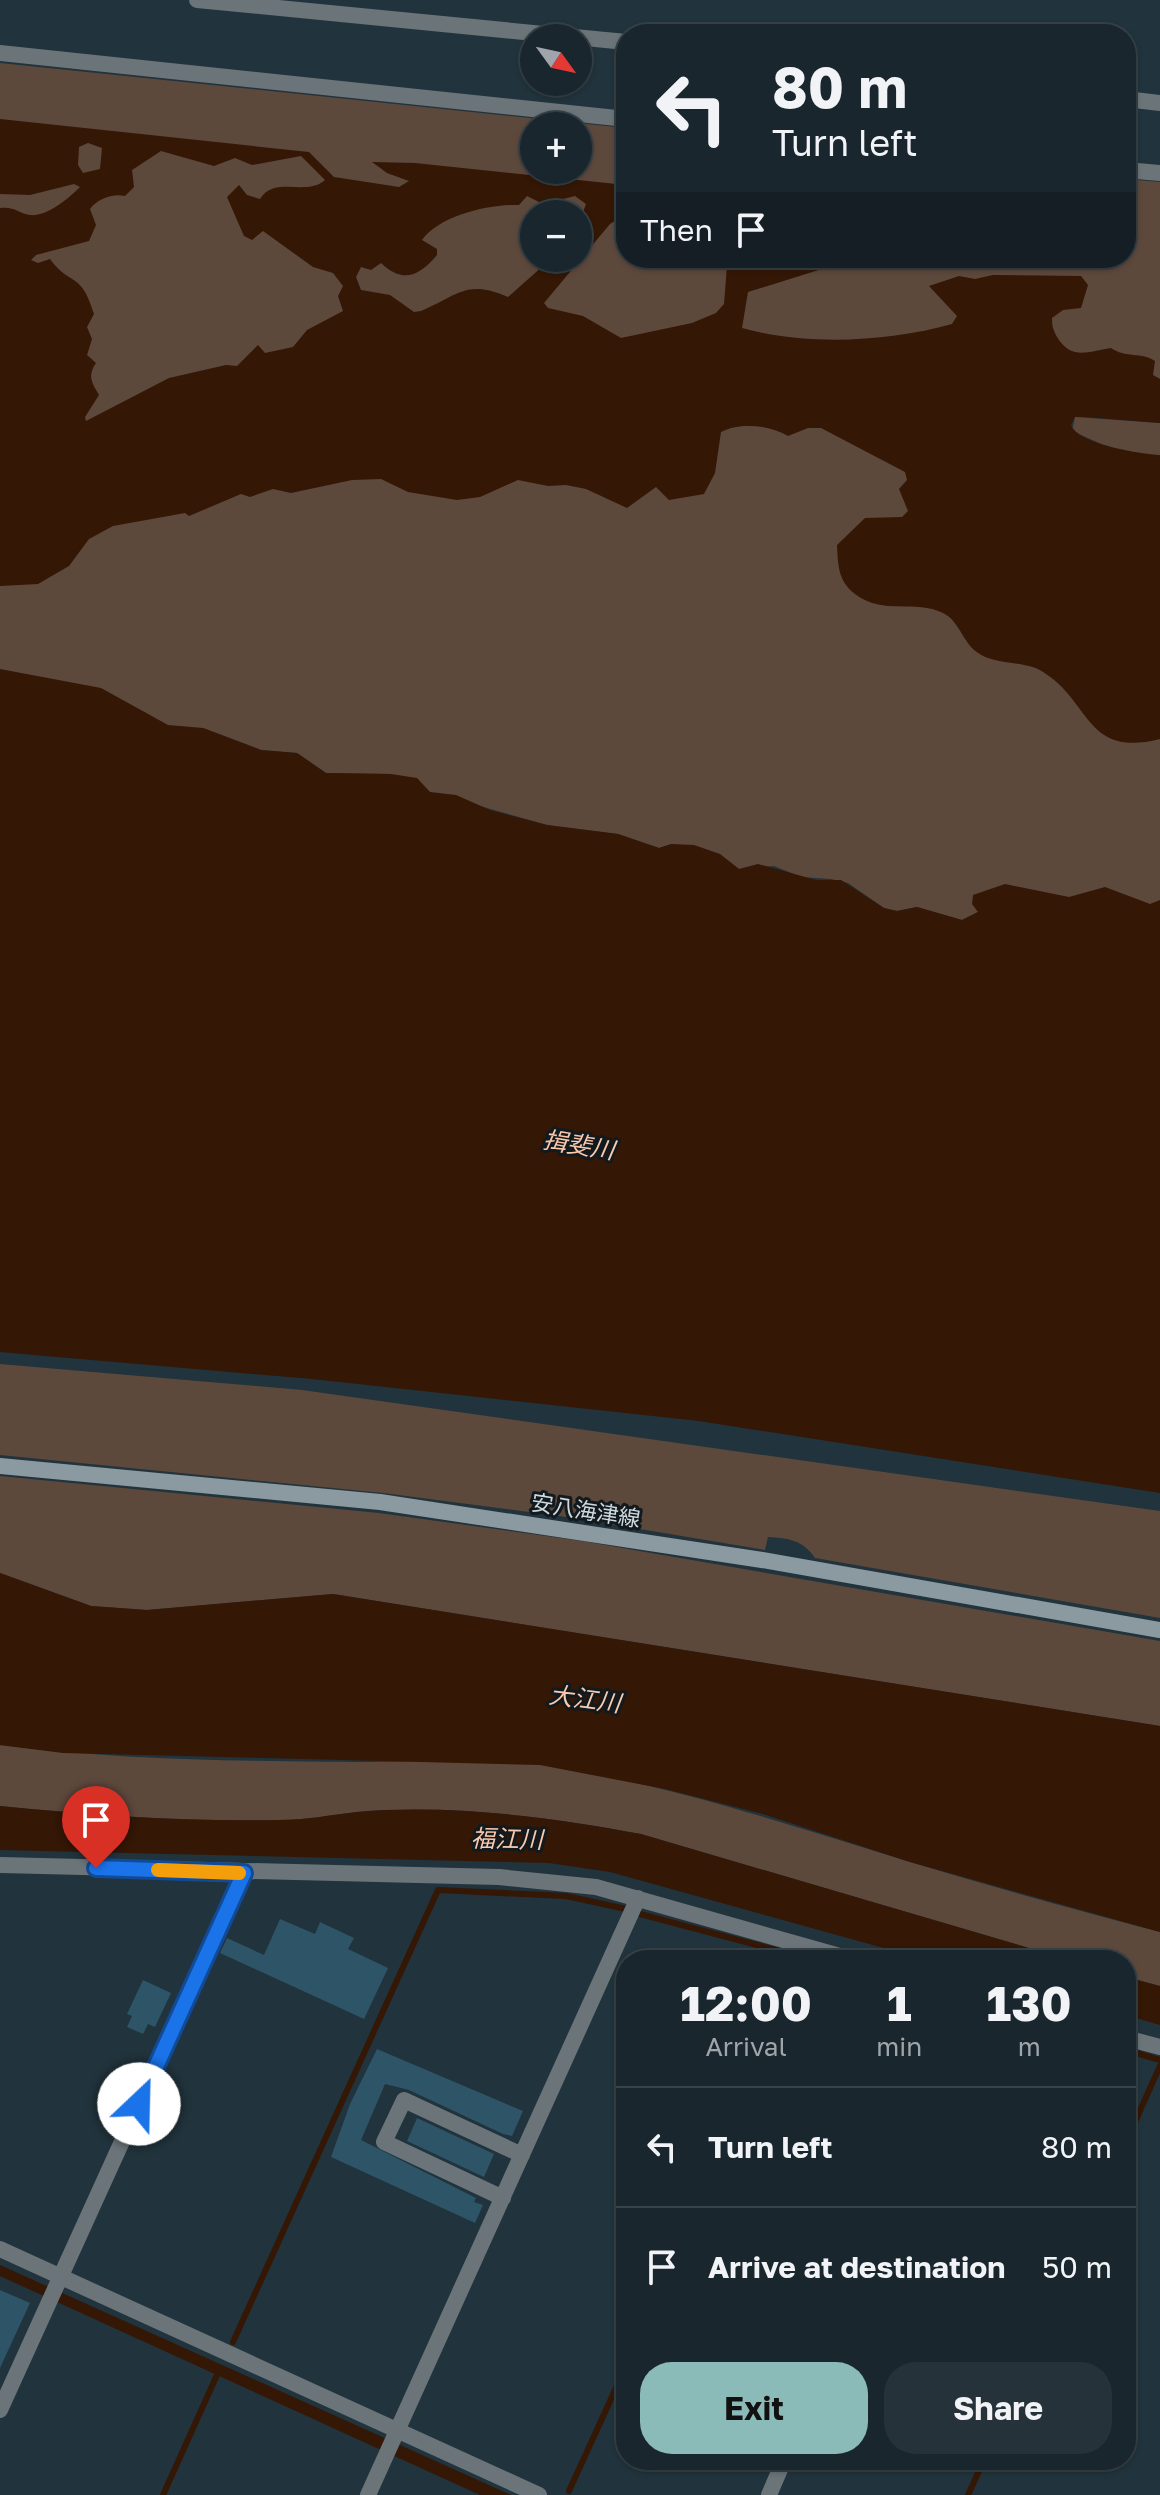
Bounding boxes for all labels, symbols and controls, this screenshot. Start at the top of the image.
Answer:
north arrow [520,24,592,96]
map controls [520,24,592,272]
text: 80 m [772,53,907,120]
icon: left [640,56,744,160]
button: + [520,112,592,184]
text: Turn left [772,121,918,164]
button: − [520,200,592,272]
icon: arrive [729,208,773,252]
text: Then [640,212,713,248]
water label: 揖斐川 [541,1124,620,1164]
street label: 安八海津線 [530,1488,642,1532]
water label: 大江川 [548,1679,625,1717]
pin [62,1786,130,1868]
icon: arrive [74,1798,118,1842]
water label: 福江川 [471,1823,546,1853]
text: 12:00 [680,1974,812,2032]
text: 1 [887,1974,912,2032]
text: 130 [987,1974,1072,2032]
text: Arrival [705,2031,787,2062]
text: min [876,2031,922,2062]
text: m [1018,2031,1041,2062]
position arrow [97,2062,181,2146]
icon: left [640,2125,684,2169]
text: Turn left [708,2129,833,2165]
text: 80 m [1041,2129,1112,2165]
icon: arrive [640,2245,684,2289]
text: Arrive at destination [708,2249,1005,2285]
text: 50 m [1042,2249,1112,2285]
button: Exit [640,2362,868,2454]
button: Share [884,2362,1112,2454]

